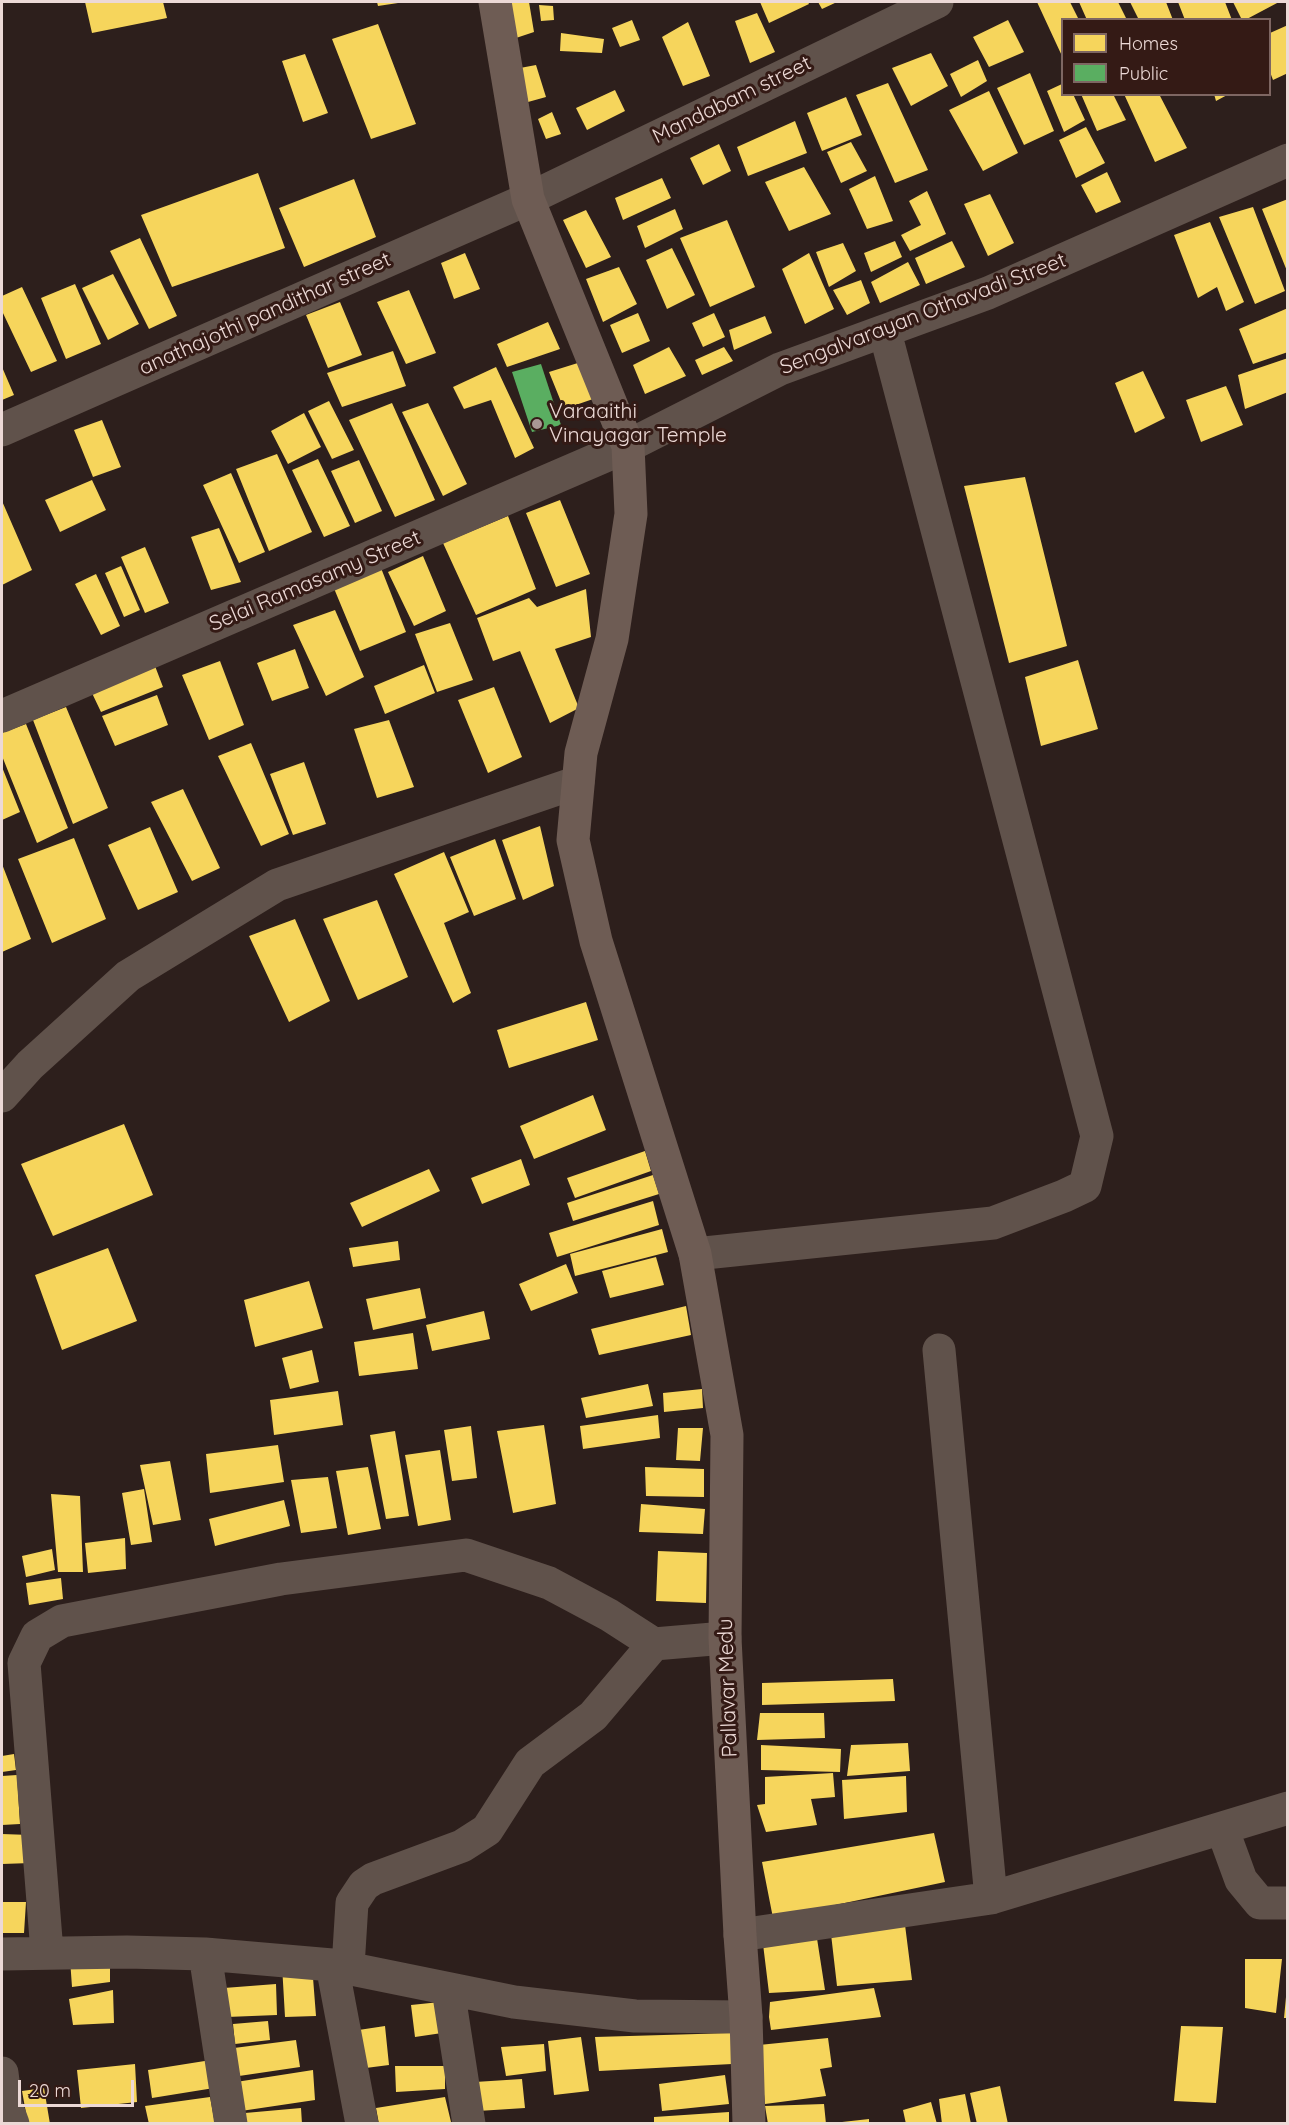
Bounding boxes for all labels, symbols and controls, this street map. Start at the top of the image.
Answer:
legend [1061,18,1271,96]
text: Homes [1119,32,1178,55]
street label: Mandabam street [649,51,815,149]
text: Public [1119,62,1168,85]
street label: anathajothi pandithar street [135,247,395,381]
street label: Sengalvarayan Othavadi Street [776,248,1070,380]
place label: Varaaithi Vinayagar Temple [549,399,727,449]
marker: Varaaithi Vinayagar Temple [530,417,544,431]
street label: Selai Ramasamy Street [206,525,424,637]
street label: Pallavar Medu [713,1618,743,1758]
scale bar [21,2068,136,2106]
text: 20 m [29,2079,71,2102]

